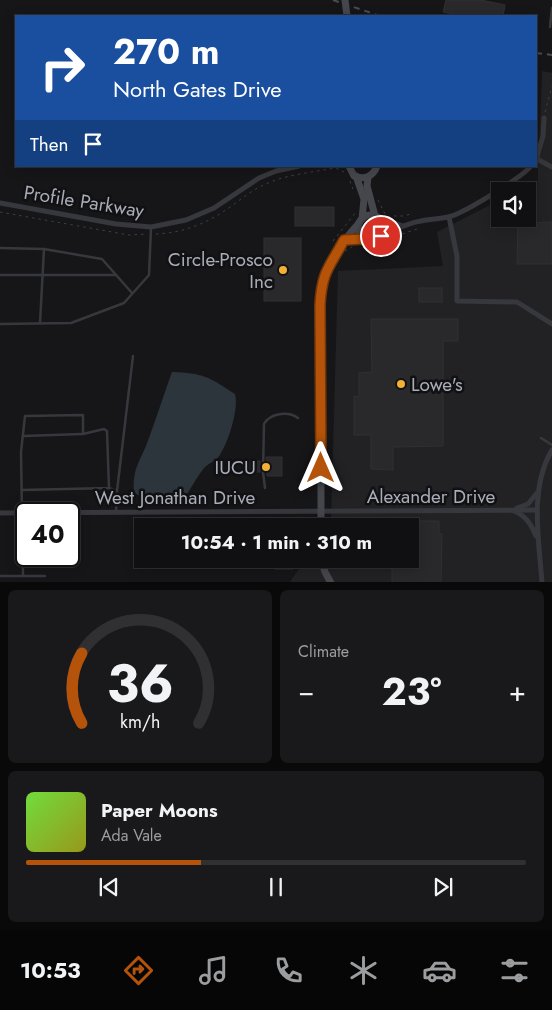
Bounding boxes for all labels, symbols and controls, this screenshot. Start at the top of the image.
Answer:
text: 270 m [113,27,219,77]
icon: right [30,35,95,100]
text: North Gates Drive [113,73,282,105]
icon: arrive [79,130,107,158]
text: Then [30,131,69,158]
street label: Profile Parkway [22,179,147,224]
map controls [491,182,536,227]
button: sound [491,182,536,227]
pin [360,215,402,257]
icon: arrive [367,222,395,250]
place label: Circle-Prosco Inc [168,246,273,295]
marker: Circle-Prosco Inc [277,264,289,276]
place label: Lowe's [411,371,463,398]
marker: Lowe's [395,378,407,390]
position arrow [294,441,346,493]
place label: IUCU [215,454,256,481]
marker: IUCU [260,461,272,473]
street label: Alexander Drive [367,483,495,510]
street label: West Jonathan Drive [95,484,256,511]
speed limit sign: 40 [15,502,80,567]
text: 10:54 · 1 min · 310 m [181,529,372,556]
text: Climate [298,640,349,663]
text: 36 [106,646,174,722]
text: 23° [382,664,442,719]
text: − [298,671,315,712]
text: + [509,671,526,712]
text: km/h [120,709,160,735]
text: Paper Moons [101,797,218,824]
text: Ada Vale [101,824,162,847]
icon: previous [95,873,123,901]
icon: pause [262,873,290,901]
icon: next [429,873,457,901]
icon: directions [121,953,156,988]
icon: music [196,953,231,988]
icon: phone [271,953,306,988]
icon: climate [346,953,381,988]
icon: car [422,953,457,988]
icon: filters [497,953,532,988]
text: 10:53 [20,954,81,986]

